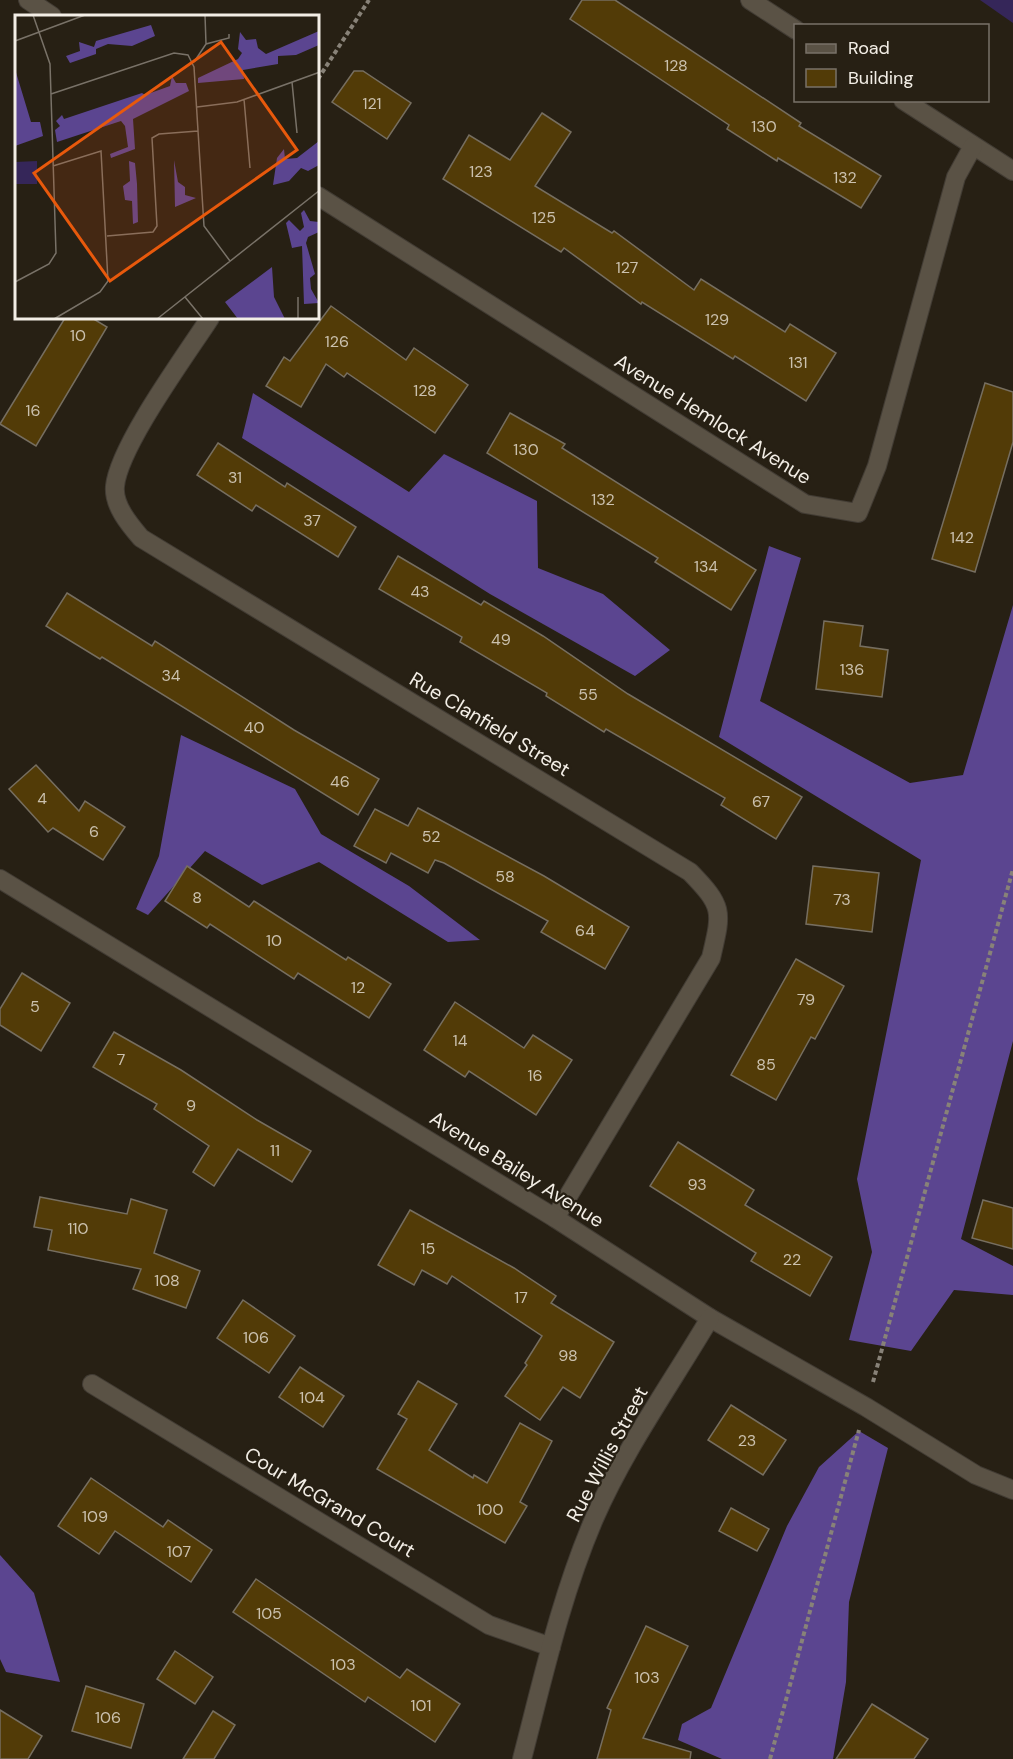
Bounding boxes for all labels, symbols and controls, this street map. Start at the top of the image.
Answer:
inset map [15,15,320,320]
legend [794,24,989,102]
text: Road [848,36,890,60]
house number: 128 [664,55,688,76]
text: Building [848,66,913,90]
house number: 121 [362,93,382,114]
house number: 130 [751,116,777,137]
house number: 123 [469,161,493,182]
house number: 132 [833,167,857,188]
house number: 125 [532,207,556,228]
house number: 127 [616,257,638,278]
house number: 129 [705,309,729,330]
house number: 10 [70,325,86,346]
house number: 126 [325,331,349,352]
street label: Avenue Hemlock Avenue [610,348,816,490]
house number: 131 [788,352,808,373]
house number: 128 [413,380,437,401]
house number: 16 [25,400,41,421]
house number: 130 [513,439,539,460]
house number: 31 [228,467,242,488]
house number: 132 [591,489,615,510]
house number: 37 [303,510,321,531]
house number: 142 [950,527,974,548]
house number: 134 [694,556,718,577]
house number: 43 [410,581,430,602]
house number: 49 [491,629,511,650]
house number: 136 [840,659,864,680]
house number: 34 [161,665,181,686]
street label: Rue Clanfield Street [405,666,575,782]
house number: 55 [578,684,598,705]
house number: 40 [244,717,264,738]
house number: 46 [330,771,350,792]
house number: 4 [37,788,47,809]
house number: 67 [752,791,770,812]
house number: 6 [89,821,99,842]
house number: 52 [422,826,440,847]
house number: 58 [495,866,515,887]
house number: 8 [192,887,202,908]
house number: 73 [833,889,851,910]
house number: 64 [575,920,595,941]
house number: 10 [266,930,282,951]
house number: 12 [351,977,365,998]
house number: 79 [797,989,815,1010]
house number: 5 [30,996,40,1017]
house number: 14 [453,1030,468,1051]
house number: 7 [117,1049,125,1070]
house number: 85 [756,1054,776,1075]
house number: 16 [527,1065,543,1086]
house number: 9 [186,1095,196,1116]
street label: Avenue Bailey Avenue [425,1105,609,1233]
house number: 11 [270,1140,280,1161]
house number: 93 [687,1174,707,1195]
house number: 110 [68,1218,89,1239]
house number: 15 [421,1238,435,1259]
house number: 22 [783,1249,801,1270]
house number: 108 [154,1270,180,1291]
house number: 17 [514,1287,528,1308]
house number: 106 [243,1327,269,1348]
house number: 98 [558,1345,578,1366]
street label: Rue Willis Street [560,1382,654,1526]
house number: 104 [299,1387,325,1408]
house number: 23 [738,1430,756,1451]
street label: Cour McGrand Court [240,1441,420,1563]
house number: 100 [477,1499,503,1520]
house number: 109 [82,1506,108,1527]
house number: 107 [167,1541,191,1562]
house number: 105 [256,1603,282,1624]
house number: 103 [330,1654,356,1675]
house number: 103 [634,1667,660,1688]
house number: 101 [411,1695,431,1716]
house number: 106 [95,1707,121,1728]

